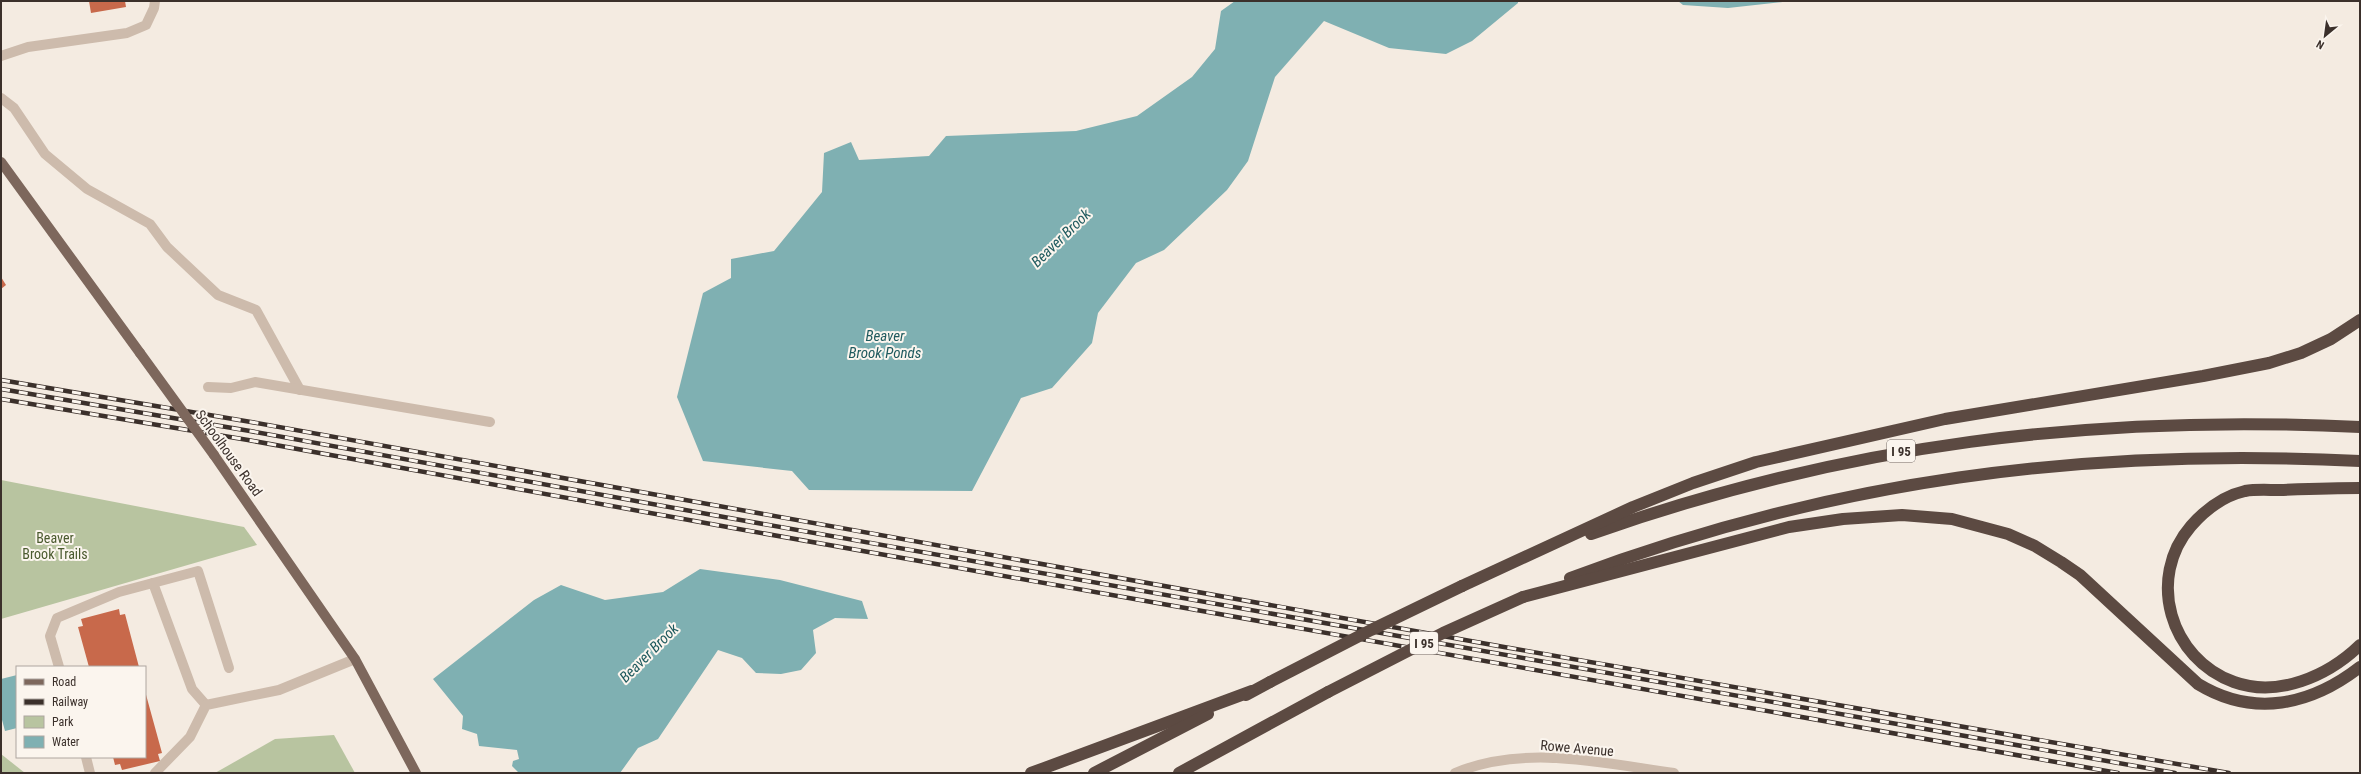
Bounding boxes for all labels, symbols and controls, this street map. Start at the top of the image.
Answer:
north arrow [2305,16,2345,56]
text: N [2314,37,2326,52]
water label: Beaver Brook [1027,205,1095,271]
water label: Beaver Brook Ponds [849,327,922,362]
street label: Schoolhouse Road [192,407,266,499]
road number: I 95 [1887,440,1915,462]
park label: Beaver Brook Trails [22,530,88,562]
water label: Beaver Brook [616,620,682,686]
road number: I 95 [1410,632,1438,654]
legend [16,666,146,758]
text: Road [52,675,76,689]
text: Railway [52,695,88,709]
text: Park [52,715,74,729]
text: Water [52,735,80,749]
street label: Rowe Avenue [1540,737,1615,759]

